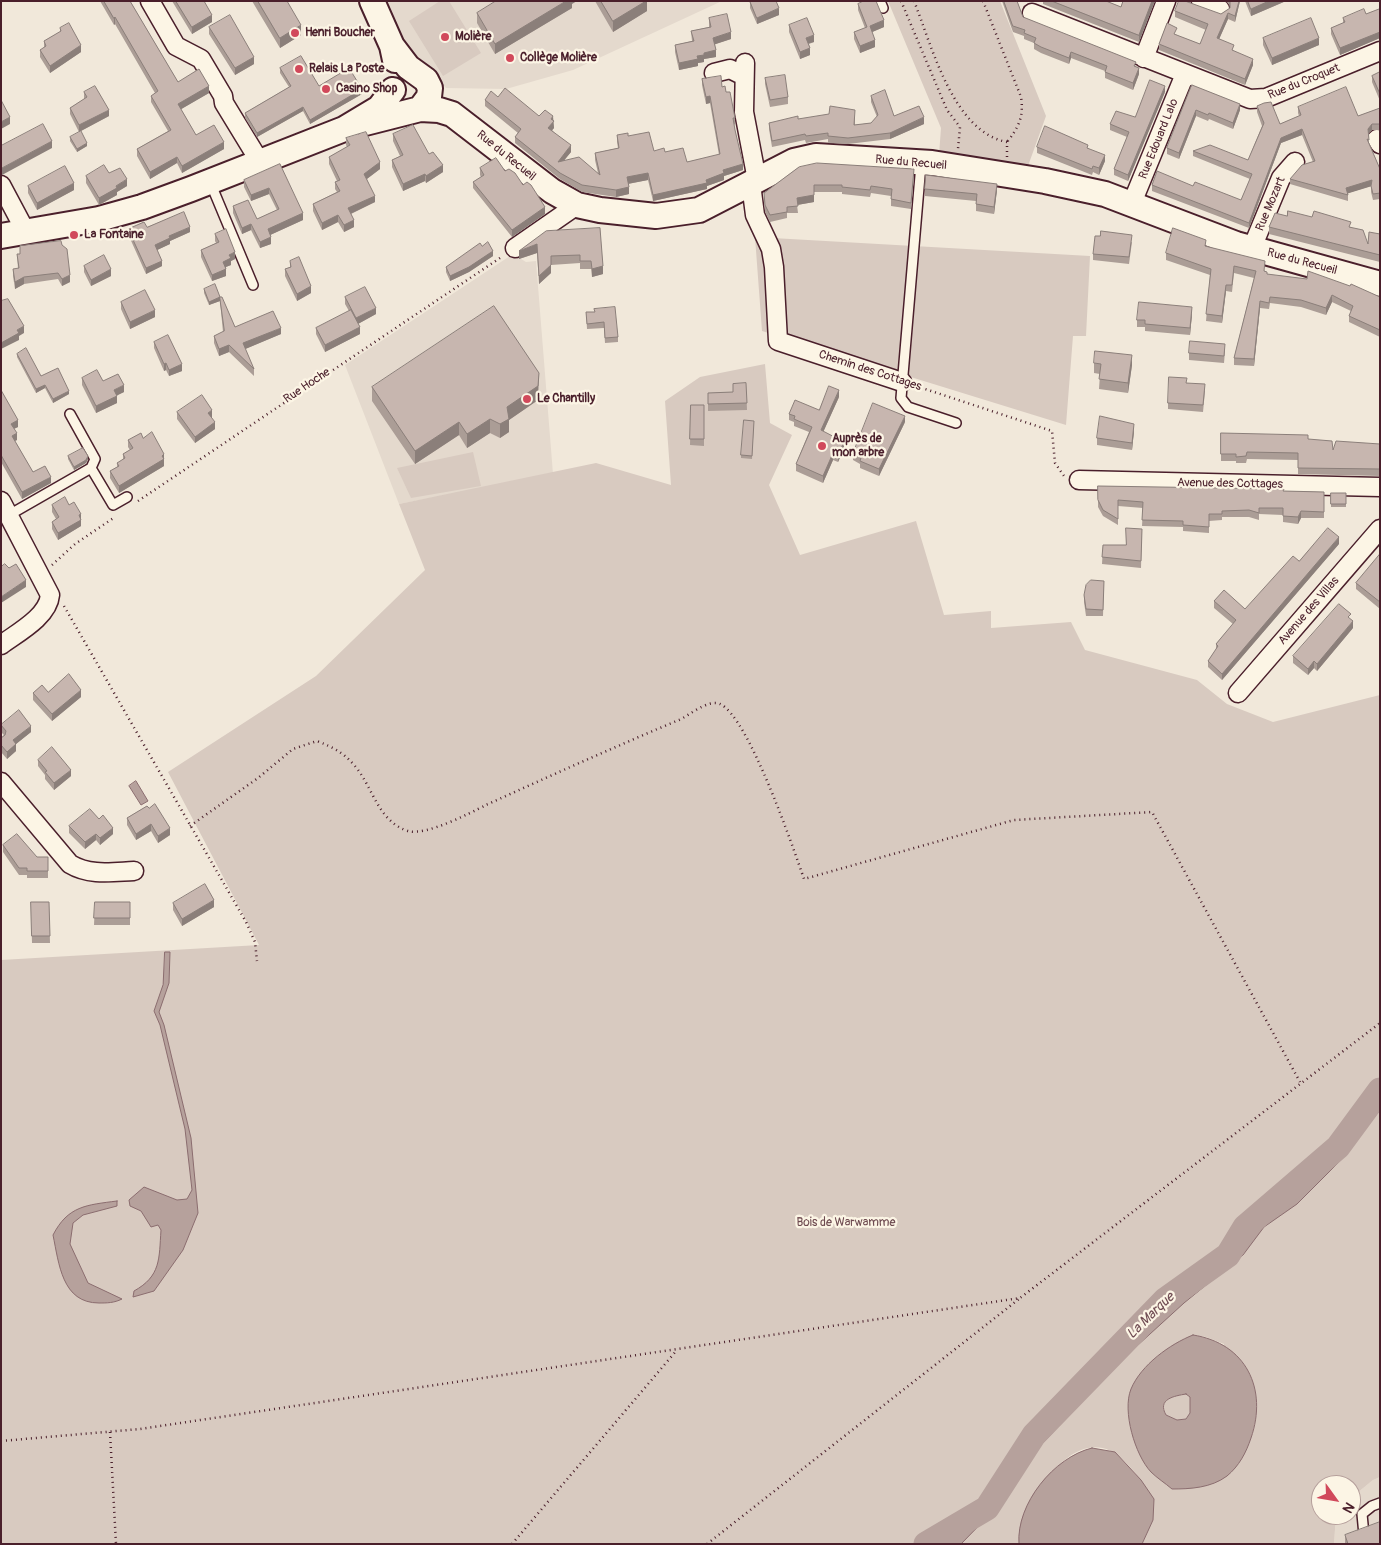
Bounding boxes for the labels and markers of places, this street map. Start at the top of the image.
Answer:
place label: Henri Boucher [305,26,375,40]
marker: Henri Boucher [289,27,301,39]
place label: Molière [455,30,491,44]
marker: Molière [439,31,451,43]
place label: Collège Molière [520,51,597,65]
marker: Collège Molière [504,52,516,64]
place label: Relais La Poste [309,62,385,76]
marker: Relais La Poste [293,63,305,75]
place label: Casino Shop [336,82,397,96]
marker: Casino Shop [320,83,332,95]
place label: La Fontaine [84,228,144,242]
marker: La Fontaine [68,229,80,241]
place label: Le Chantilly [537,392,595,406]
marker: Le Chantilly [521,393,533,405]
place label: Auprès de mon arbre [832,432,884,460]
marker: Auprès de mon arbre [816,440,828,452]

